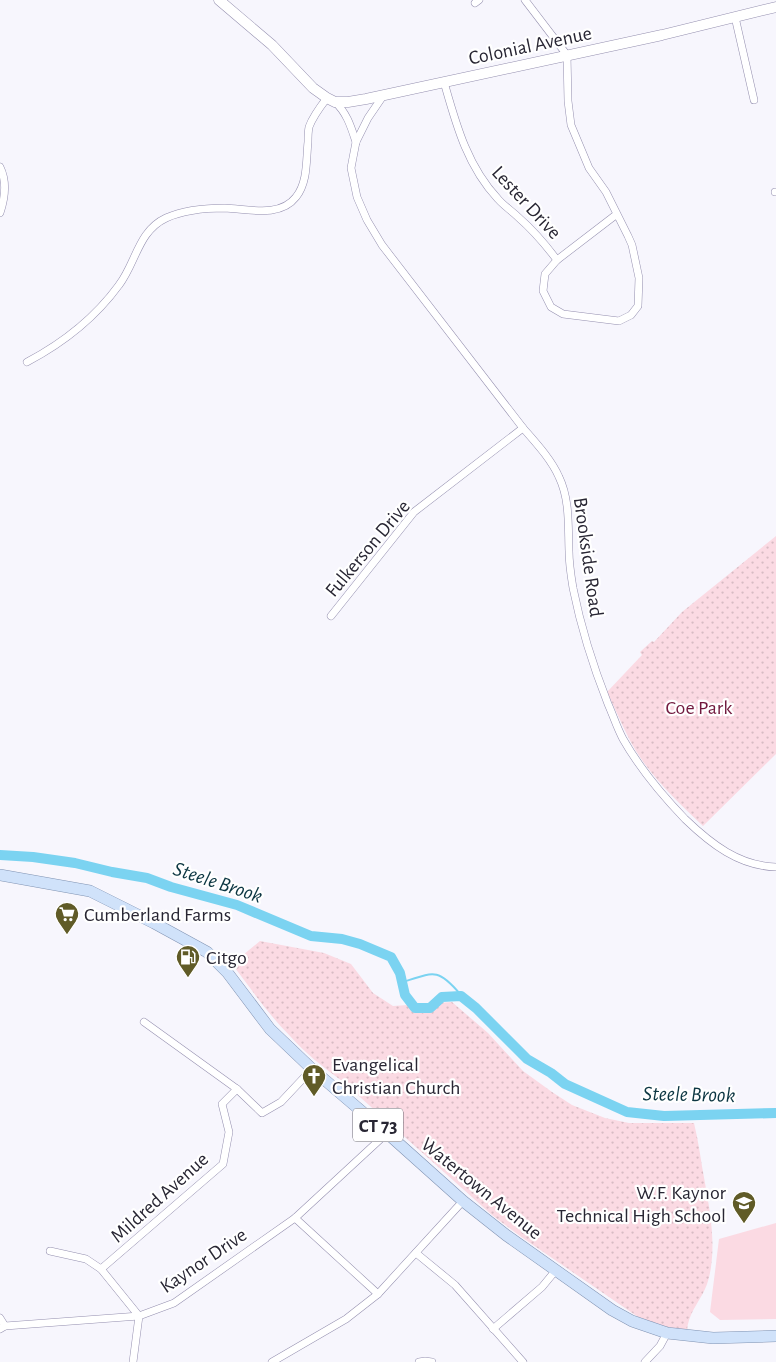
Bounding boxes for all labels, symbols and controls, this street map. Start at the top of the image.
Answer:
street label: Colonial Avenue [467,23,594,69]
street label: Lester Drive [488,162,565,243]
street label: Fulkerson Drive [322,496,414,601]
street label: Brookside Road [570,496,606,618]
park label: Coe Park [666,698,732,718]
water label: Steele Brook [171,858,265,907]
supermarket icon: Cumberland Farms [54,901,80,935]
place label: Cumberland Farms [84,905,231,925]
fuel station icon: Citgo [175,944,201,978]
place label: Citgo [206,948,247,968]
place label: Evangelical Christian Church [332,1055,461,1098]
church icon: Evangelical Christian Church [301,1063,327,1097]
water label: Steele Brook [643,1083,736,1106]
road number: CT 73 [353,1108,403,1142]
street label: Watertown Avenue [417,1134,546,1243]
street label: Mildred Avenue [107,1149,212,1247]
place label: W.F. Kaynor Technical High School [557,1183,727,1226]
school or university icon: W.F. Kaynor Technical High School [731,1190,757,1224]
street label: Kaynor Drive [157,1225,250,1297]

